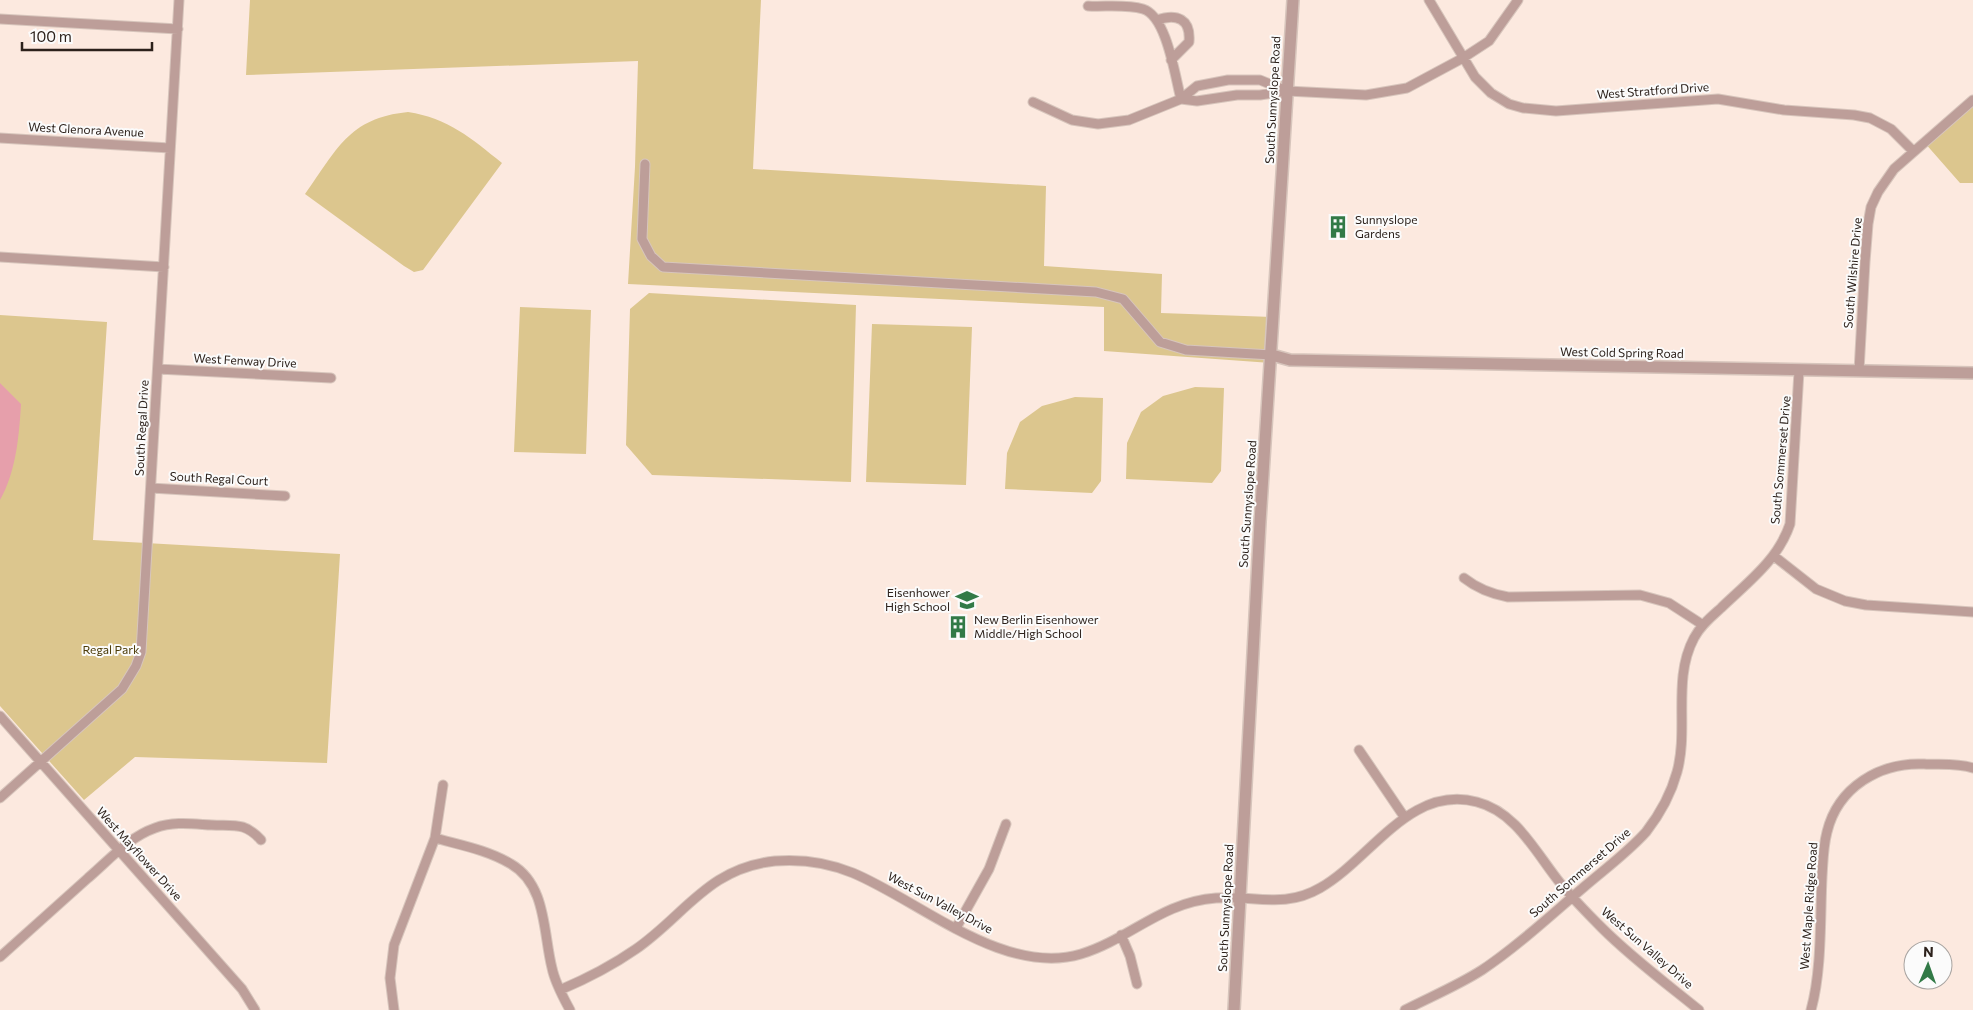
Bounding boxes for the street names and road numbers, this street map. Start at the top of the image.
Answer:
street label: South Sunnyslope Road [1262,36,1282,164]
street label: West Stratford Drive [1596,79,1710,101]
street label: West Glenora Avenue [28,119,144,139]
street label: South Wilshire Drive [1840,217,1864,329]
street label: West Cold Spring Road [1560,344,1684,360]
street label: West Fenway Drive [193,350,297,370]
street label: South Regal Drive [131,380,151,476]
street label: South Sommerset Drive [1767,395,1793,525]
street label: South Sunnyslope Road [1236,440,1258,568]
street label: South Regal Court [169,468,269,488]
street label: West Mayflower Drive [94,804,185,903]
street label: South Sommerset Drive [1526,825,1633,920]
street label: West Maple Ridge Road [1797,842,1819,970]
street label: South Sunnyslope Road [1215,844,1235,972]
street label: West Sun Valley Drive [886,868,995,936]
street label: West Sun Valley Drive [1599,904,1696,991]

